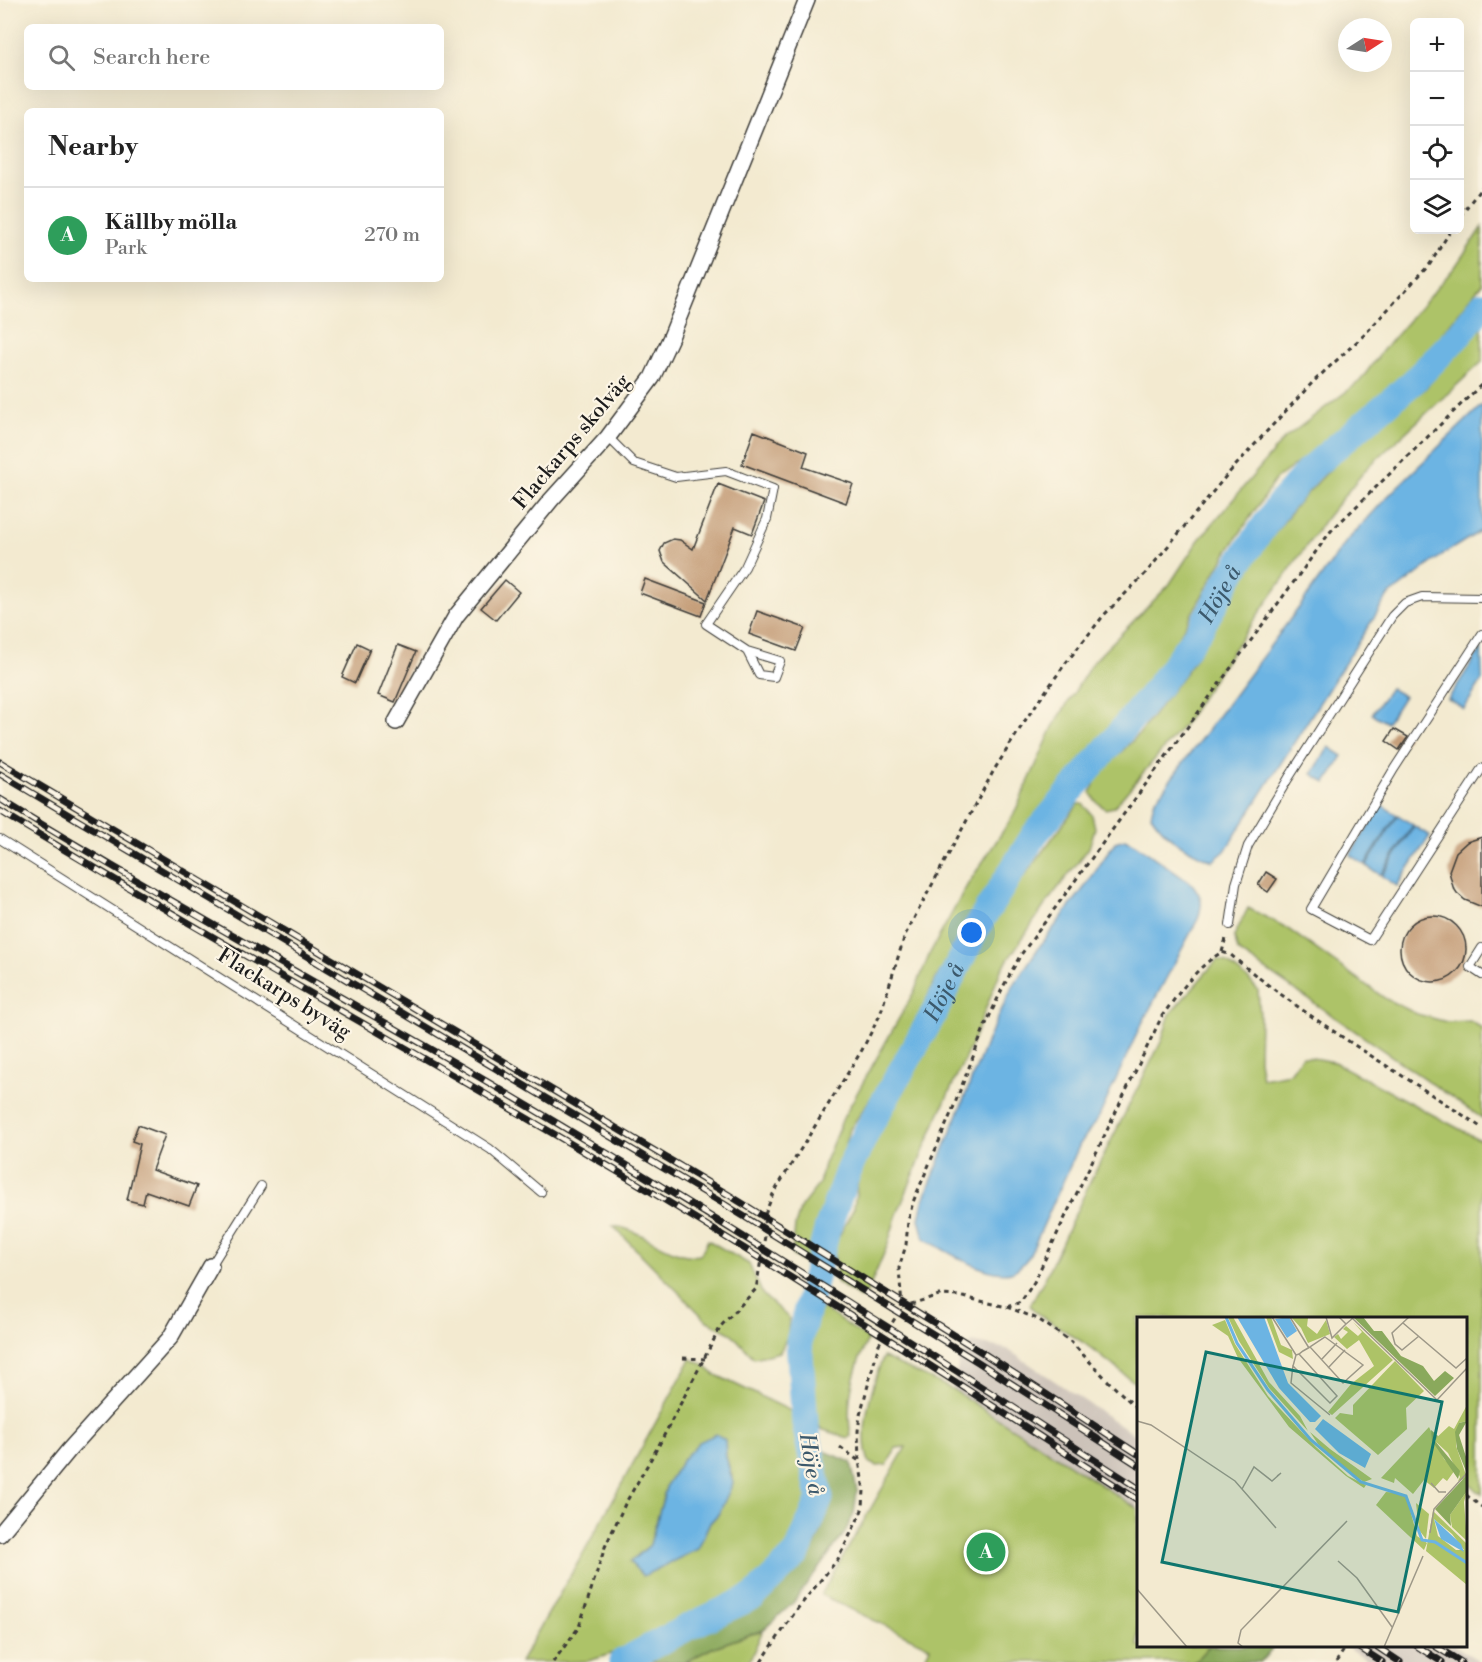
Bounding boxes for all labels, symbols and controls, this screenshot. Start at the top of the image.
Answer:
north arrow [1338,18,1392,72]
map controls [1410,18,1464,234]
button: + [1410,18,1464,72]
search box [24,24,444,90]
icon: search [45,41,78,74]
text: Search here [93,44,210,71]
button: − [1410,72,1464,126]
button: locate [1410,126,1464,180]
text: Nearby [48,131,138,163]
button: layers [1410,180,1464,234]
text: Källby mölla [105,209,237,236]
text: A [60,223,75,248]
text: 270 m [364,223,420,248]
text: Park [105,236,147,261]
street label: Flackarps skolväg [508,369,636,515]
water label: Höje å [1192,559,1247,629]
your location [957,918,986,947]
street label: Flackarps byväg [212,943,356,1046]
water label: Höje å [918,958,971,1027]
inset map [1137,1317,1467,1647]
water label: Höje å [793,1430,829,1498]
pin: A [966,1530,1006,1574]

